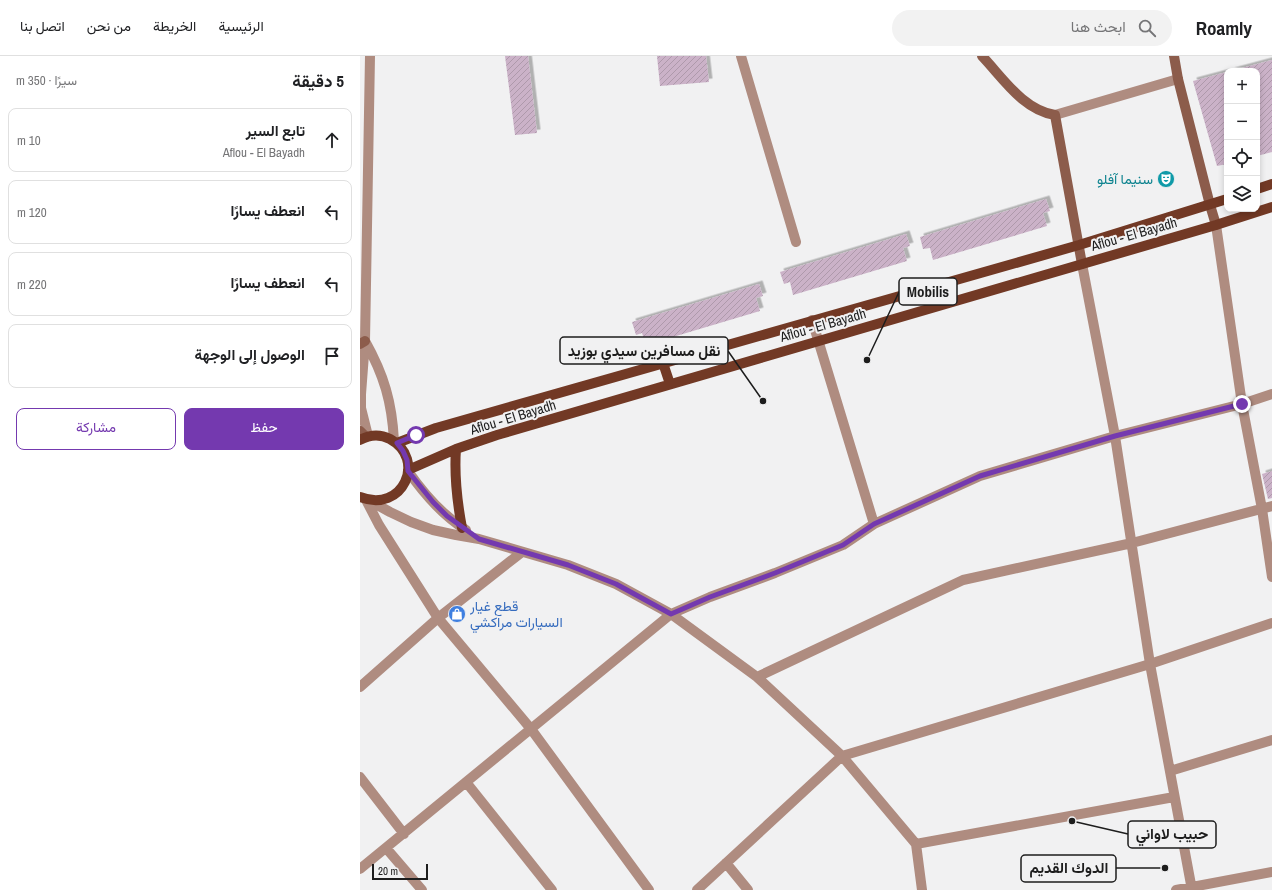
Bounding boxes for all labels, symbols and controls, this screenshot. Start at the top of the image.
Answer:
search box [892,10,1172,46]
text: Roamly [1196,15,1252,41]
text: ابحث هنا [1071,16,1126,37]
text: اتصل بنا [20,17,65,35]
text: من نحن [87,17,131,35]
text: الخريطة [153,17,196,35]
text: الرئيسية [218,17,264,35]
icon: search [1136,17,1158,39]
map controls [1224,68,1260,212]
button: + [1224,68,1260,104]
text: 5 دقيقة [292,69,344,92]
text: سيرًا · 350 m [16,72,77,89]
button: − [1224,104,1260,140]
text: تابع السير [246,120,305,141]
icon: ahead [321,129,343,151]
text: 10 m [17,132,41,149]
button: locate [1224,140,1260,176]
text: Aflou - El Bayadh [223,144,305,161]
theatre icon: سنيما آفلو [1156,169,1176,189]
place label: سنيما آفلو [1097,170,1153,188]
button: layers [1224,176,1260,212]
text: انعطف يسارًا [231,200,305,221]
icon: left [321,201,343,223]
text: 120 m [17,204,47,221]
street label: Aflou - El Bayadh [1088,213,1179,255]
text: انعطف يسارًا [231,272,305,293]
icon: left [321,273,343,295]
text: 220 m [17,276,47,293]
callout: Mobilis [899,278,957,305]
text: Mobilis [907,281,949,302]
street label: Aflou - El Bayadh [777,304,868,346]
callout: نقل مسافرين سيدي بوزيد [560,337,728,364]
text: نقل مسافرين سيدي بوزيد [568,340,720,364]
text: الوصول إلى الوجهة [194,344,305,365]
icon: arrive [321,345,343,367]
street label: Aflou - El Bayadh [467,395,558,439]
route end [1233,395,1251,413]
button: مشاركة [16,408,176,450]
button: حفظ [184,408,344,450]
route start [407,426,425,444]
place label: قطع غيار السيارات مراكشي [469,597,563,634]
shop icon: قطع غيار السيارات مراكشي [447,604,467,624]
callout: حبيب لاواني [1128,821,1216,848]
text: حبيب لاواني [1136,823,1208,847]
callout: الدوك القديم [1021,855,1116,882]
text: الدوك القديم [1030,857,1108,878]
scale bar [372,862,428,881]
text: 20 m [378,864,398,878]

